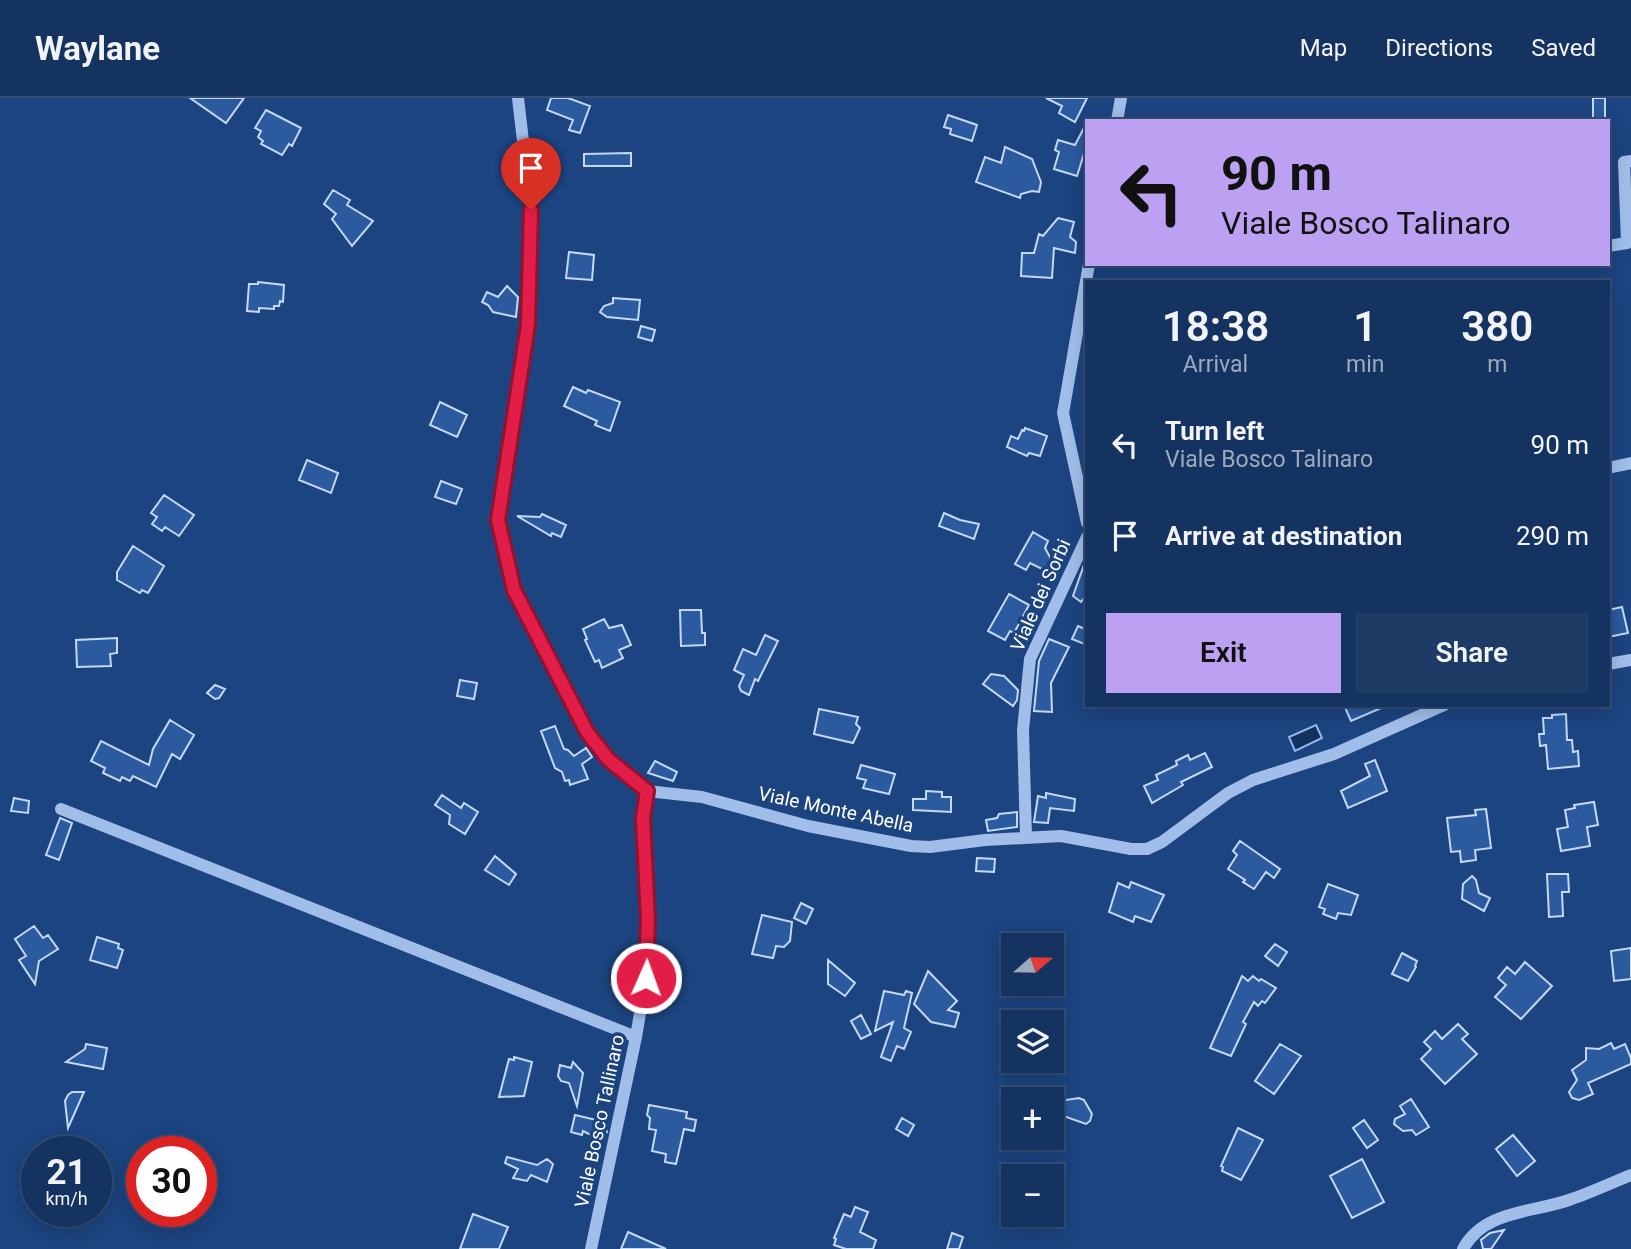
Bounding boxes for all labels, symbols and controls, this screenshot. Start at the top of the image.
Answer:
text: Waylane [35,29,160,68]
text: Map [1300,34,1347,62]
text: Directions [1385,34,1493,62]
text: Saved [1531,34,1596,62]
pin [501,138,561,210]
text: 90 m [1221,145,1332,202]
icon: left [1106,147,1197,238]
icon: arrive [512,149,550,187]
text: Viale Bosco Talinaro [1221,204,1510,242]
text: 18:38 [1162,302,1269,351]
text: 1 [1353,302,1377,351]
text: 380 [1461,302,1533,351]
text: Arrival [1183,351,1248,378]
text: min [1346,351,1384,378]
text: m [1487,351,1507,378]
text: Turn left [1165,416,1264,446]
icon: left [1106,426,1144,464]
text: 90 m [1531,430,1589,460]
text: Viale Bosco Talinaro [1165,446,1373,473]
icon: arrive [1106,517,1144,555]
text: Arrive at destination [1165,521,1402,551]
text: 290 m [1516,521,1589,551]
street label: Viale dei Sorbi [1005,536,1075,655]
button: Exit [1106,613,1341,693]
button: Share [1355,613,1589,693]
street label: Viale Monte Abella [756,782,916,837]
north arrow [1001,933,1064,996]
map controls [1001,933,1064,1227]
position arrow [609,941,683,1015]
button: layers [1001,1010,1064,1073]
street label: Viale Bosco Tallinaro [570,1032,629,1210]
button: + [1001,1087,1064,1150]
speed limit sign: 30 [126,1136,217,1227]
text: 21 [46,1152,87,1193]
button: − [1001,1164,1064,1227]
text: km/h [45,1188,88,1209]

